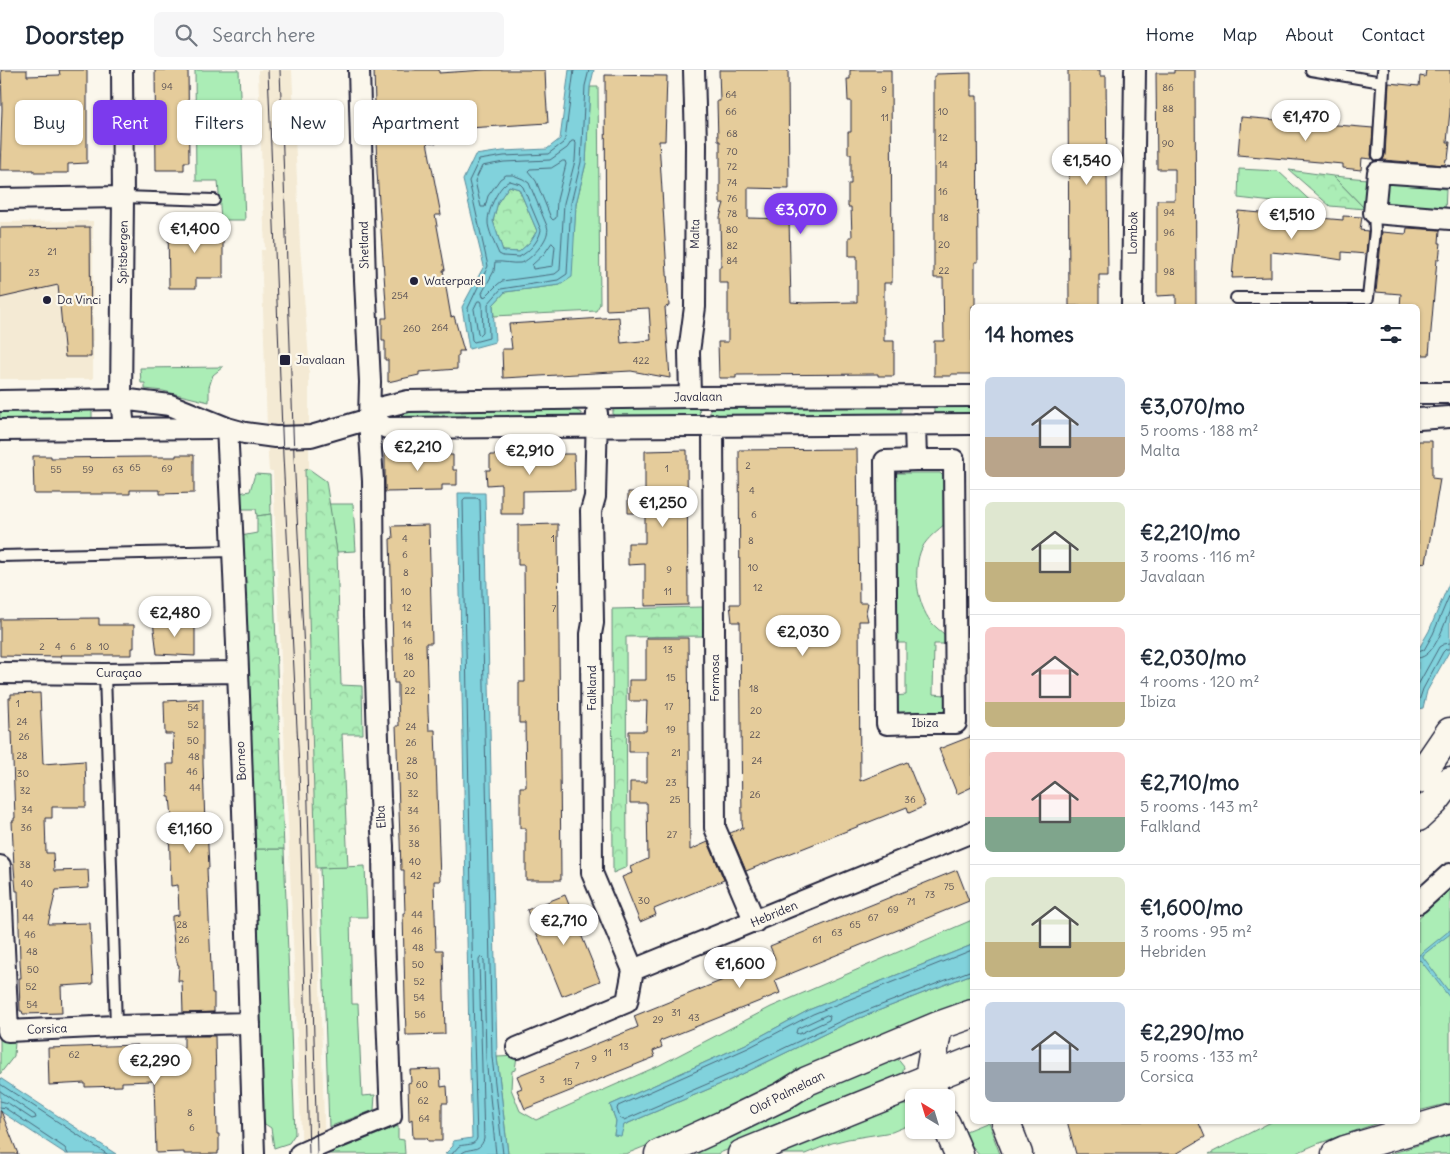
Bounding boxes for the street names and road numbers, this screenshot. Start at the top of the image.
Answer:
street label: Lombok [1125,211,1140,255]
street label: Malta [687,219,702,249]
street label: Spitsbergen [114,220,131,284]
street label: Shetland [356,221,371,269]
street label: Javalaan [673,389,723,404]
street label: Formosa [707,654,722,702]
street label: Curaçao [96,665,142,680]
street label: Falkland [584,665,599,711]
street label: Ibiza [911,715,939,730]
street label: Borneo [232,741,249,781]
street label: Elba [372,805,389,829]
street label: Hebriden [748,897,800,930]
street label: Corsica [27,1020,68,1037]
street label: Olof Palmelaan [747,1067,827,1118]

